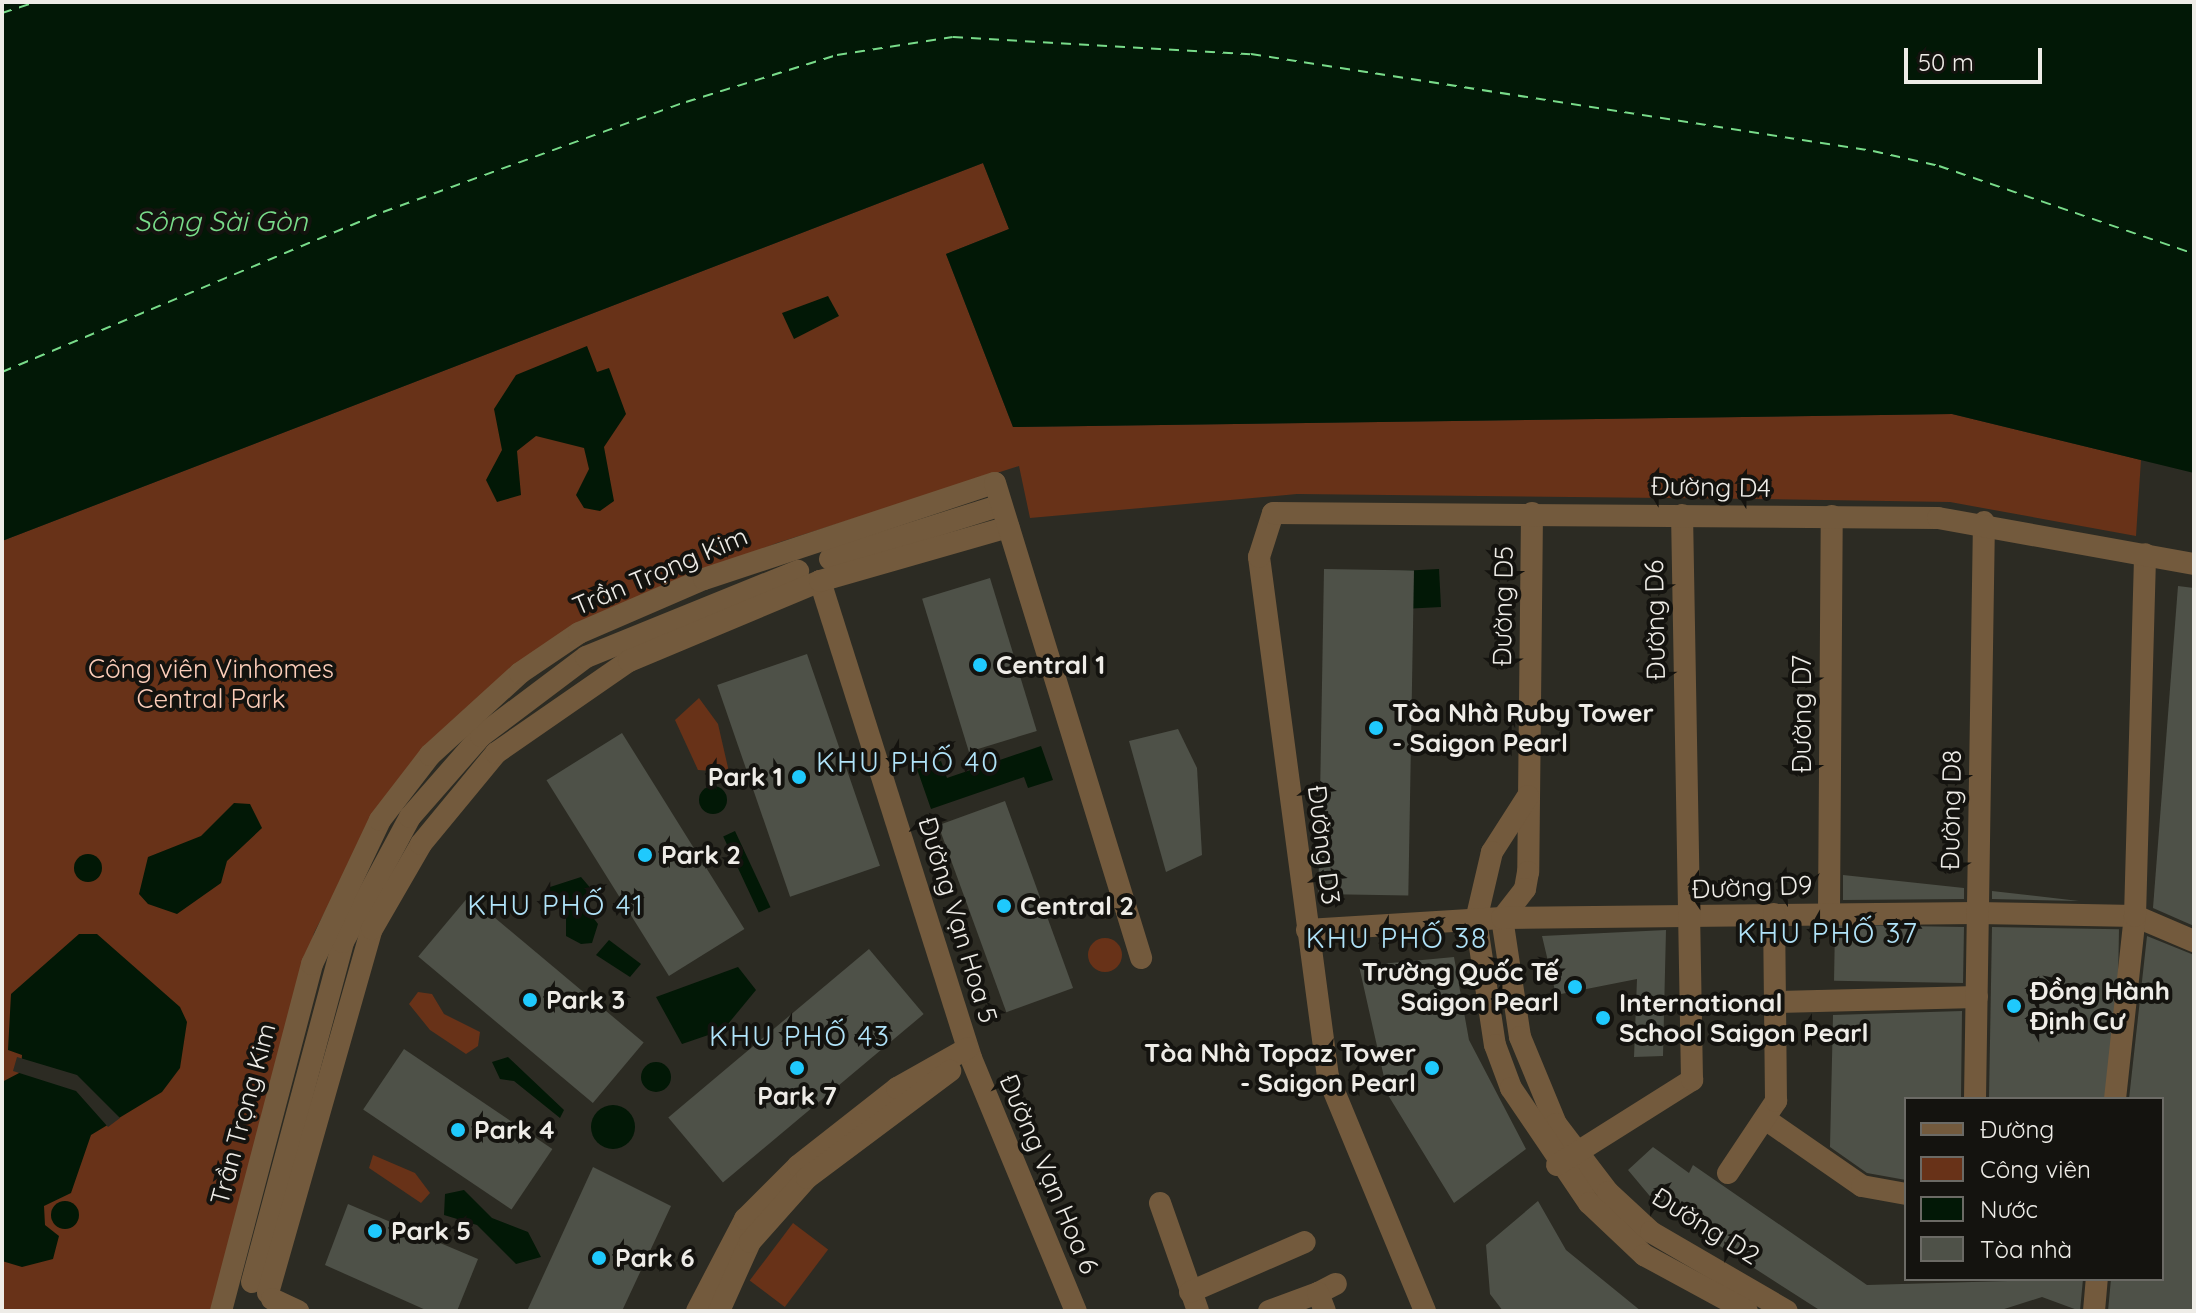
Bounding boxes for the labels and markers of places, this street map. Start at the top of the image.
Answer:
place label: Central 1 [996,649,1105,681]
marker: Central 1 [971,656,989,674]
place label: Tòa Nhà Ruby Tower - Saigon Pearl [1392,697,1654,758]
marker: Tòa Nhà Ruby Tower - Saigon Pearl [1367,719,1385,737]
place label: Park 1 [708,761,783,793]
marker: Park 1 [790,768,808,786]
place label: Park 2 [661,839,741,871]
marker: Park 2 [636,846,654,864]
place label: Central 2 [1020,890,1134,922]
marker: Central 2 [995,897,1013,915]
place label: Trường Quốc Tế Saigon Pearl [1362,956,1559,1018]
place label: Đồng Hành Định Cư [2030,975,2170,1036]
marker: Trường Quốc Tế Saigon Pearl [1566,978,1584,996]
place label: Park 3 [546,984,625,1016]
place label: International School Saigon Pearl [1619,987,1869,1048]
marker: Park 3 [521,991,539,1009]
marker: Đồng Hành Định Cư [2005,997,2023,1015]
marker: International School Saigon Pearl [1594,1009,1612,1027]
place label: Tòa Nhà Topaz Tower - Saigon Pearl [1144,1037,1416,1098]
marker: Park 7 [788,1059,806,1077]
marker: Tòa Nhà Topaz Tower - Saigon Pearl [1423,1059,1441,1077]
place label: Park 7 [757,1080,837,1112]
place label: Park 4 [474,1114,555,1146]
marker: Park 4 [449,1121,467,1139]
place label: Park 5 [391,1215,471,1247]
marker: Park 5 [366,1222,384,1240]
place label: Park 6 [615,1242,695,1274]
marker: Park 6 [590,1249,608,1267]

